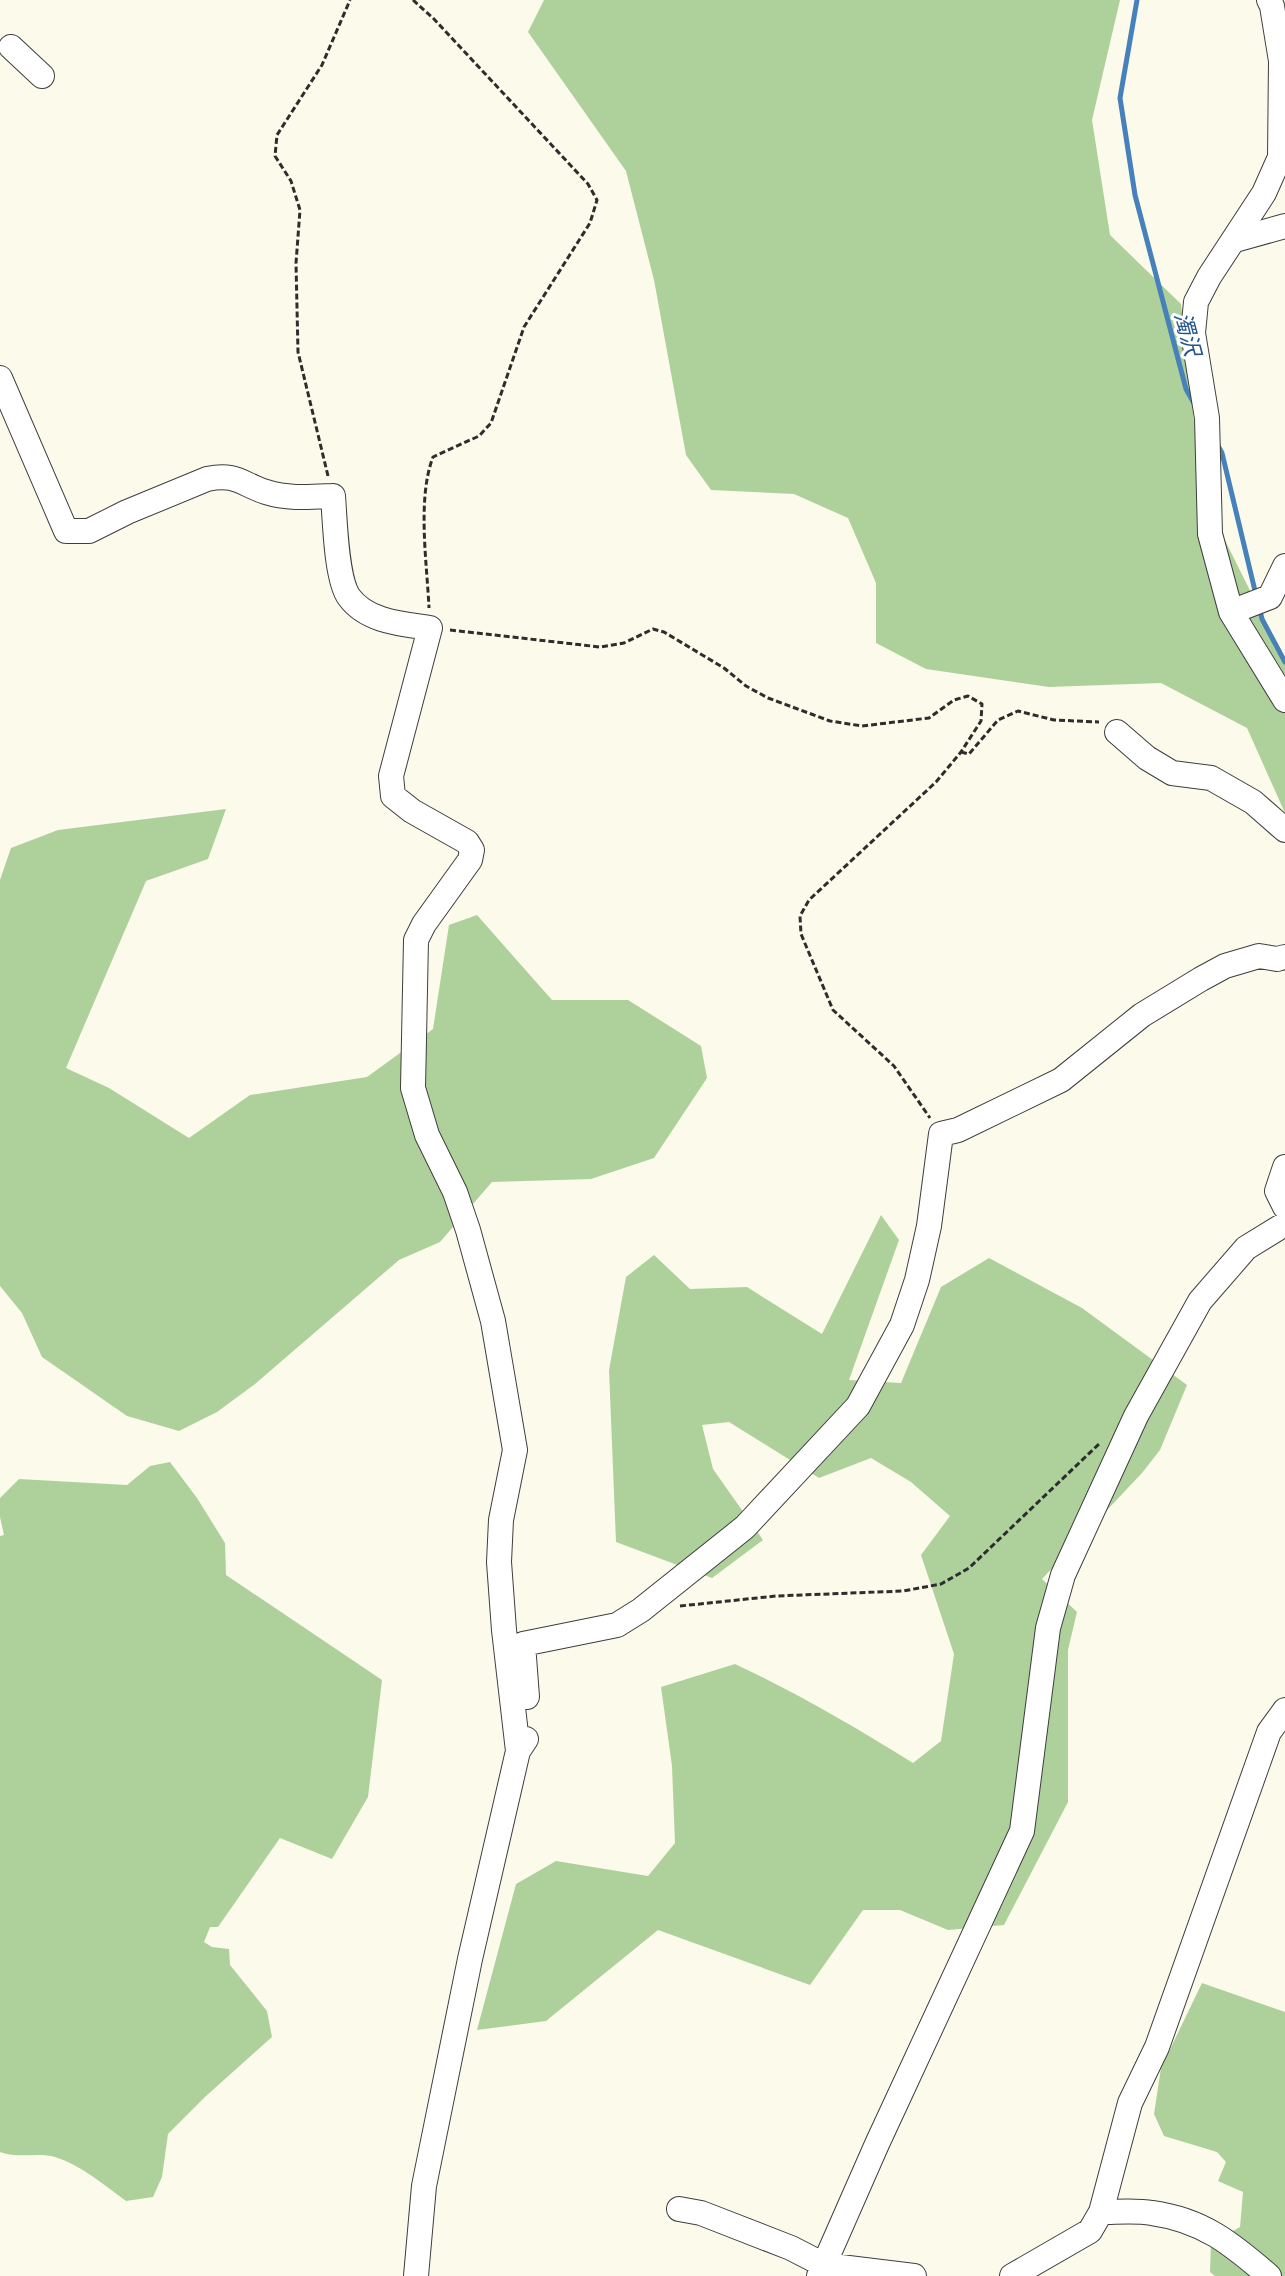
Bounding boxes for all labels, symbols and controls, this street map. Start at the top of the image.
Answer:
water label: 濁沢 [1169,309,1209,362]

